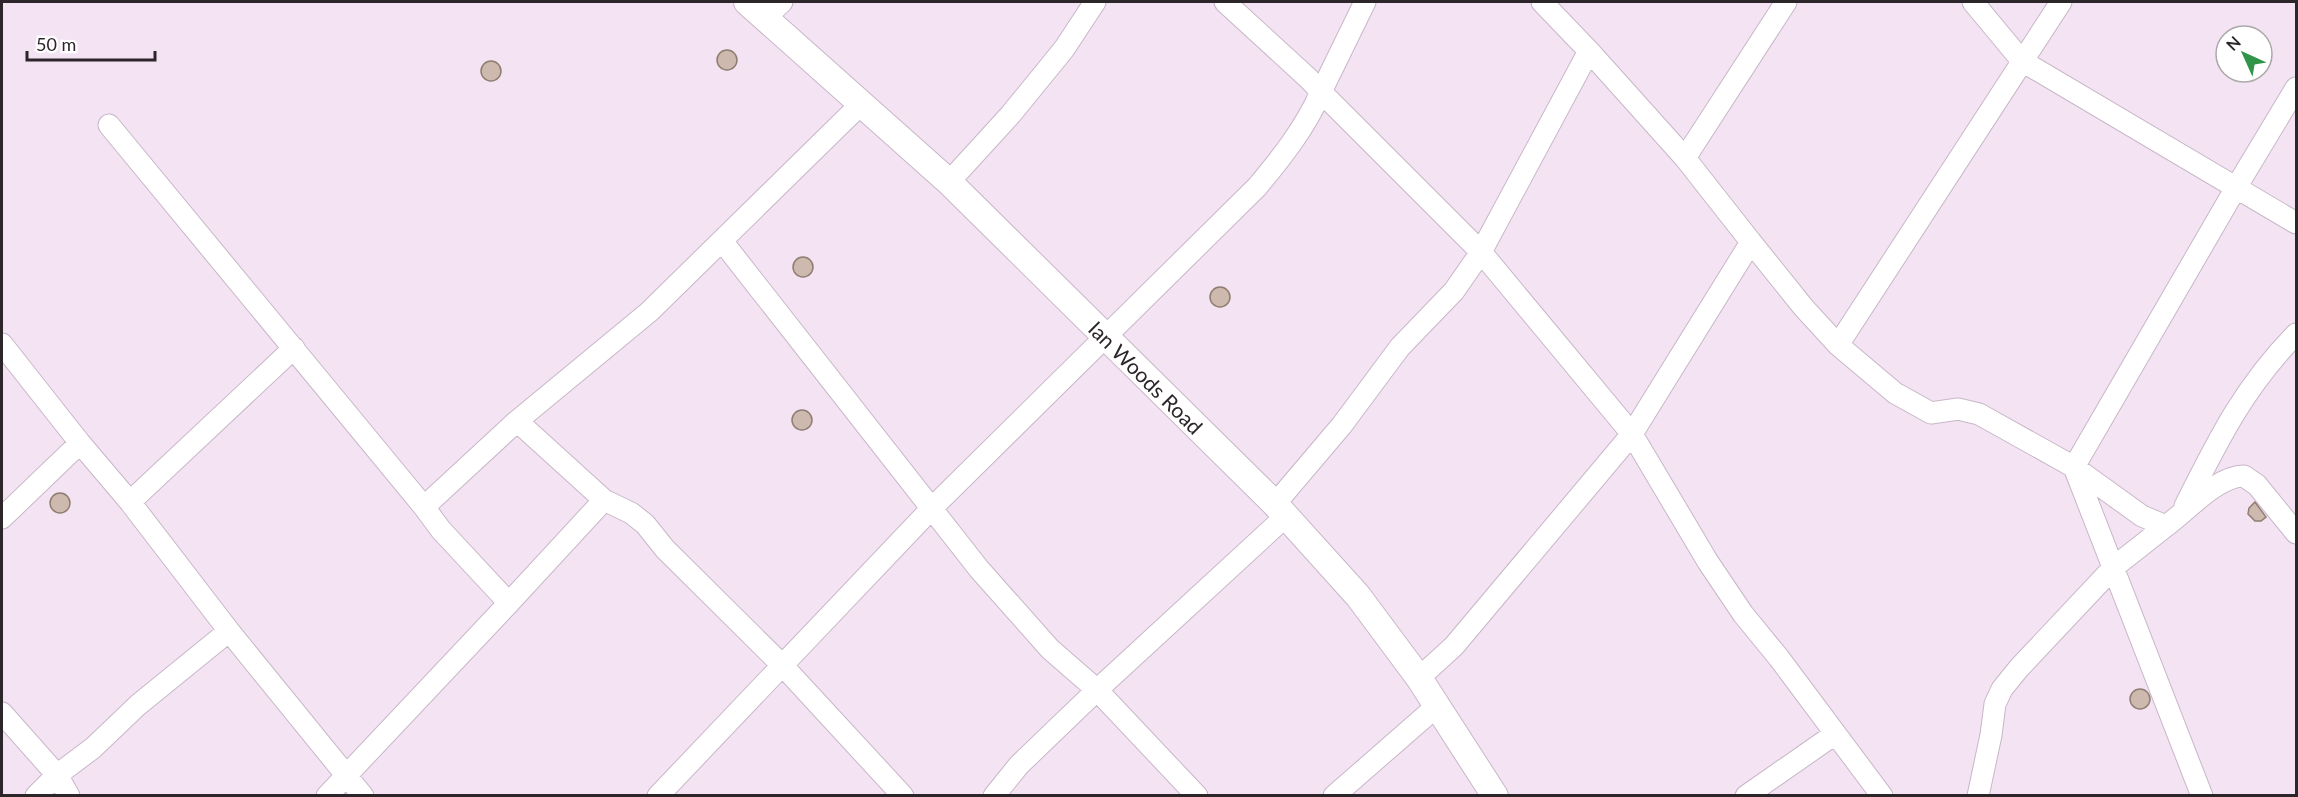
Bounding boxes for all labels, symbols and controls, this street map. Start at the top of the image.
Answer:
scale bar [27,24,154,62]
north arrow [2214,24,2274,84]
text: N [2222,32,2244,54]
text: 50 m [36,33,76,55]
street label: Ian Woods Road [1084,315,1209,439]

